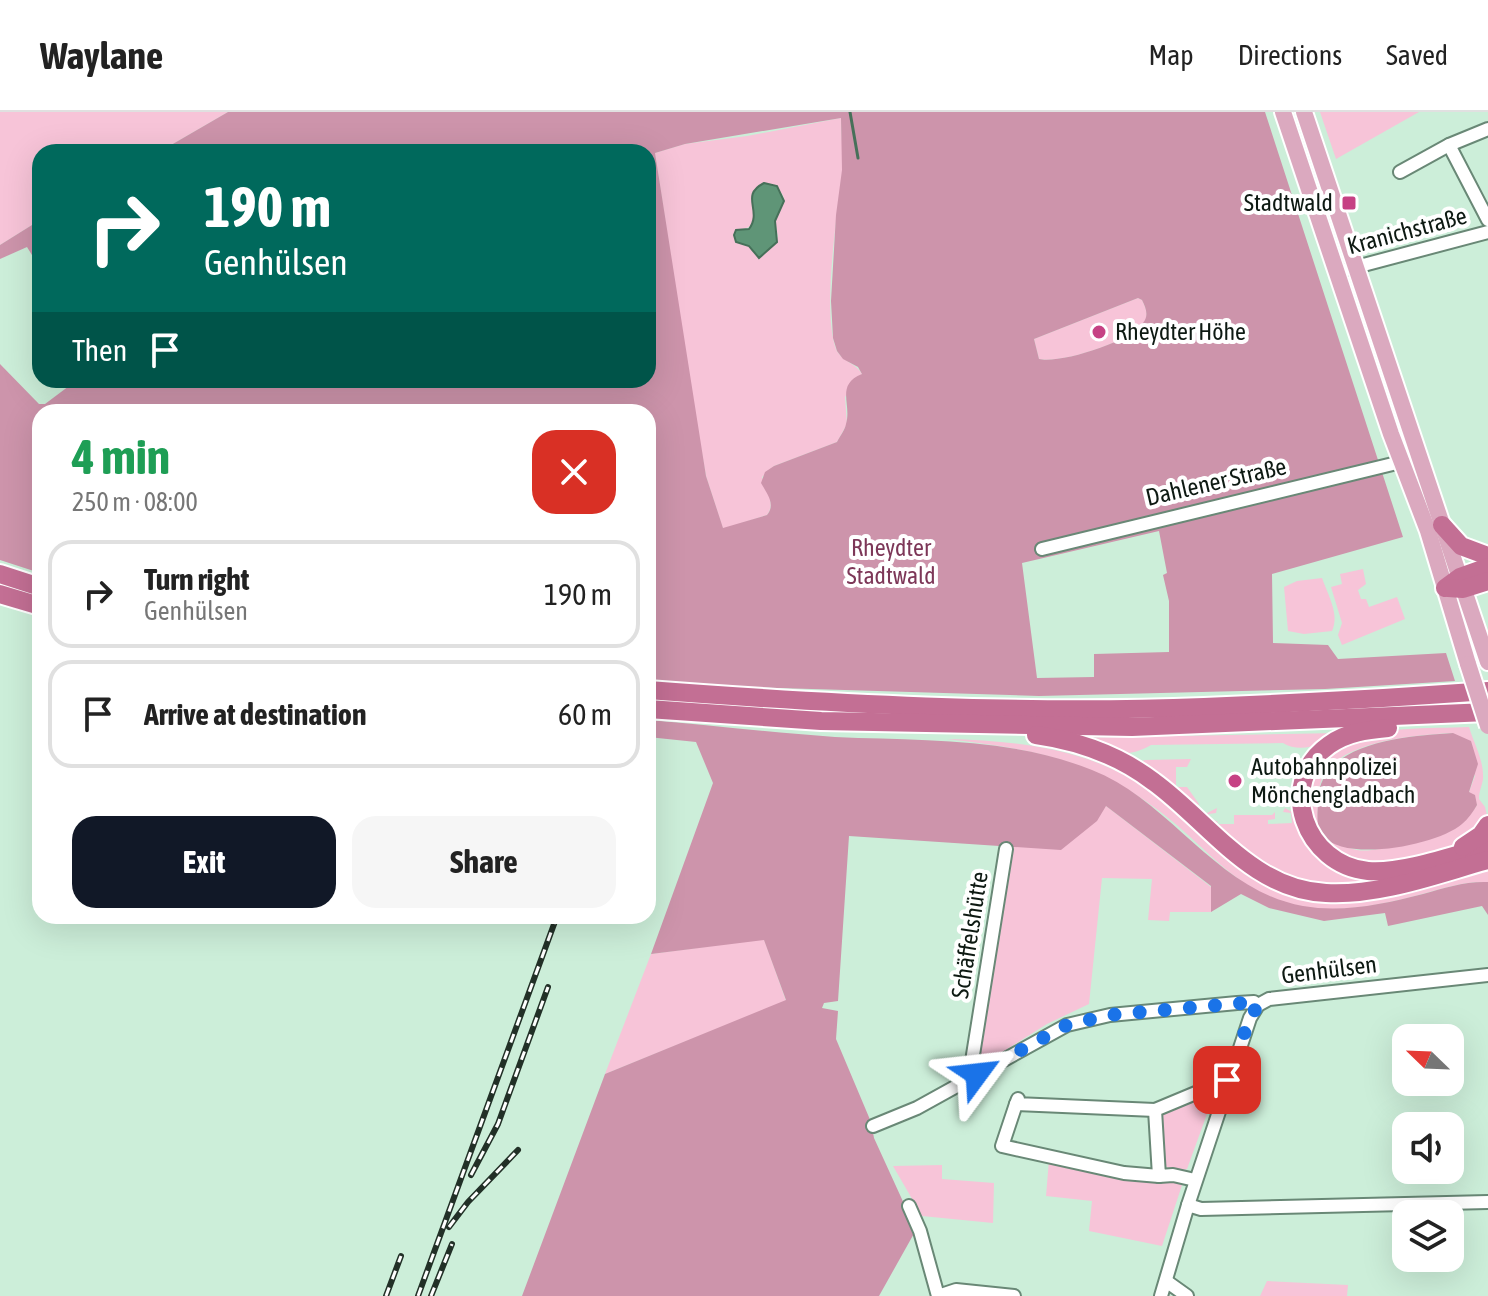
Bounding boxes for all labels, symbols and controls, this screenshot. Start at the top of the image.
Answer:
text: Waylane [40,34,163,77]
text: Map [1149,39,1194,71]
text: Directions [1238,39,1342,71]
text: Saved [1386,39,1448,71]
text: 190 m [204,175,331,239]
icon: right [72,176,176,280]
place label: Stadtwald [1244,189,1333,216]
marker: Stadtwald [1340,194,1358,212]
street label: Kranichstraße [1344,202,1470,259]
text: Genhülsen [204,241,348,283]
place label: Rheydter Höhe [1115,318,1246,345]
marker: Rheydter Höhe [1090,323,1108,341]
icon: arrive [143,328,187,372]
text: Then [72,333,127,367]
text: 4 min [72,429,170,484]
button: close [532,430,616,514]
street label: Dahlener Straße [1143,452,1289,511]
text: 250 m · 08:00 [72,487,198,517]
park label: Rheydter Stadtwald [846,534,936,589]
text: Turn right [144,562,250,596]
icon: right [76,572,120,616]
text: 190 m [544,577,612,611]
text: Genhülsen [144,596,248,626]
icon: arrive [76,692,120,736]
text: Arrive at destination [144,697,366,731]
text: 60 m [558,697,612,731]
place label: Autobahnpolizei Mönchengladbach [1251,753,1415,808]
marker: Autobahnpolizei Mönchengladbach [1226,772,1244,790]
button: Exit [72,816,336,908]
button: Share [352,816,616,908]
street label: Schäffelshütte [946,869,993,1000]
street label: Genhülsen [1280,950,1378,989]
north arrow [1392,1024,1464,1096]
map controls [1392,1024,1464,1272]
position arrow [935,1032,1019,1116]
pin [1193,1046,1261,1114]
icon: arrive [1205,1058,1249,1102]
button: sound [1392,1112,1464,1184]
button: layers [1392,1200,1464,1272]

